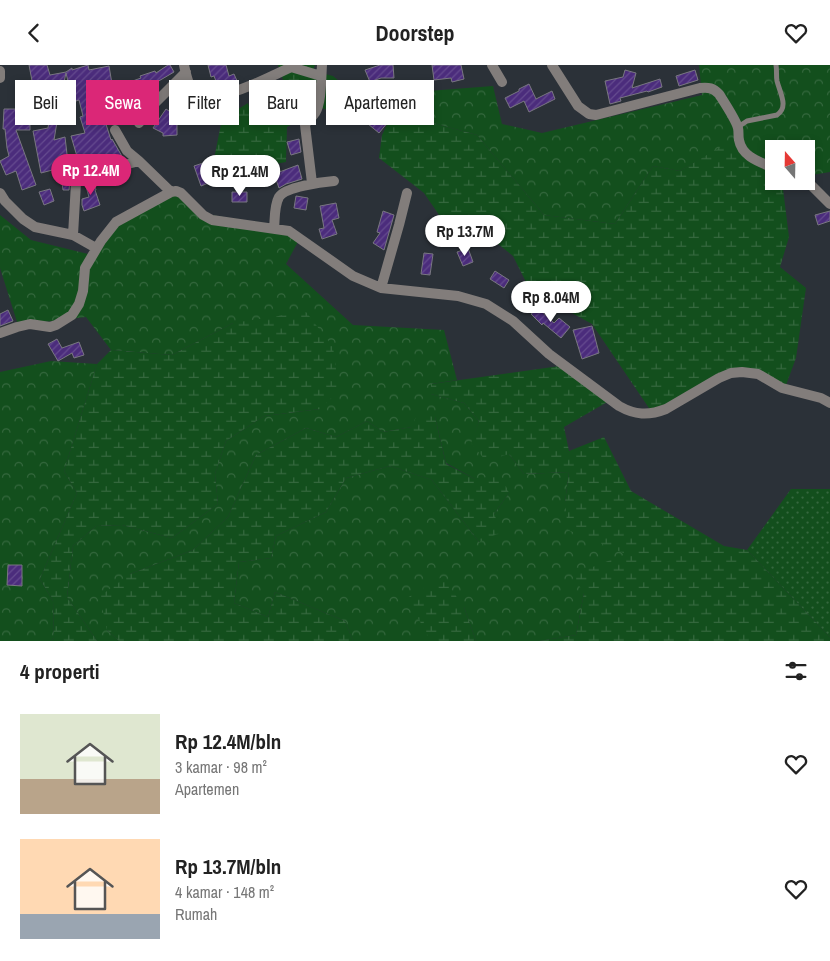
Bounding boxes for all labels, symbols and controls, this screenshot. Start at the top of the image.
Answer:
text: Doorstep [375,18,455,48]
icon: back [20,19,48,47]
icon: heart [782,19,810,47]
chip: Beli [15,80,76,125]
chip: Sewa [86,80,159,125]
chip: Filter [169,80,239,125]
chip: Baru [249,80,316,125]
chip: Apartemen [326,80,434,125]
north arrow [765,140,815,190]
map controls [765,140,815,190]
pin: Rp 12.4M [39,153,143,196]
pin: Rp 21.4M [188,155,292,197]
text: Rp 12.4M [62,159,120,181]
text: Rp 21.4M [211,160,269,182]
pin: Rp 13.7M [413,215,517,257]
text: Rp 13.7M [436,220,494,242]
pin: Rp 8.04M [499,281,603,323]
text: Rp 8.04M [522,286,580,308]
text: 4 properti [20,657,99,686]
icon: filters [782,657,810,685]
text: Rp 12.4M/bln [175,727,281,756]
icon: home [60,734,120,794]
icon: heart [782,750,810,778]
text: 3 kamar · 98 m² [175,756,267,778]
text: Apartemen [175,778,239,800]
text: Rp 13.7M/bln [175,852,281,881]
icon: home [60,859,120,919]
icon: heart [782,875,810,903]
text: 4 kamar · 148 m² [175,881,274,903]
text: Rumah [175,903,217,925]

